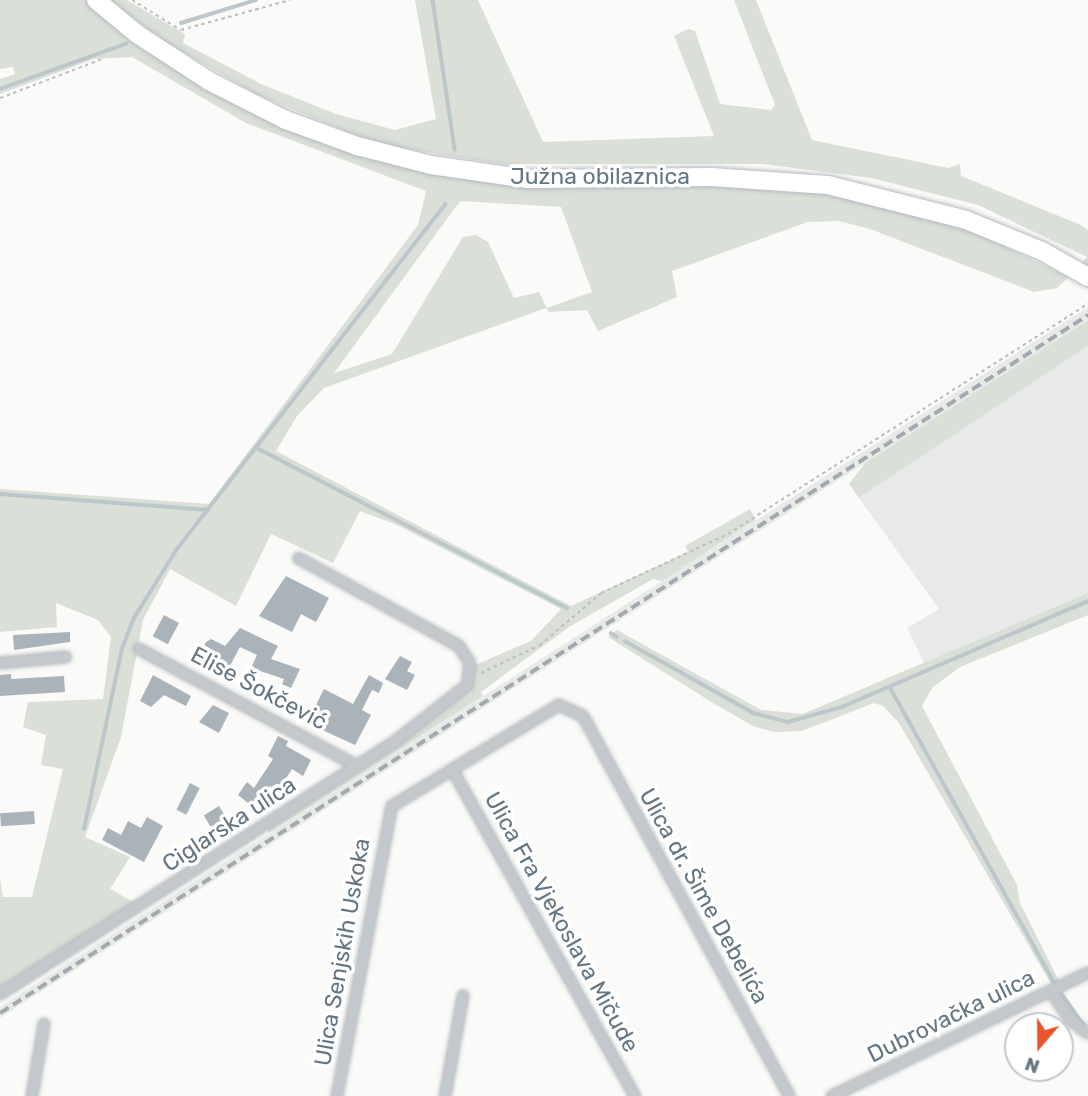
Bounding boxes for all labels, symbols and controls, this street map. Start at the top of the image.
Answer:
street label: Južna obilaznica [510,162,690,190]
street label: Elise Šokčević [186,641,332,735]
street label: Ciglarska ulica [157,771,301,877]
street label: Ulica dr. Šime Debelića [633,784,775,1008]
street label: Ulica Fra Vjekoslava Mičude [479,787,645,1057]
street label: Ulica Senjskih Uskoka [308,836,376,1068]
street label: Dubrovačka ulica [863,964,1039,1068]
north arrow [1004,1012,1074,1082]
text: N [1022,1052,1043,1078]

